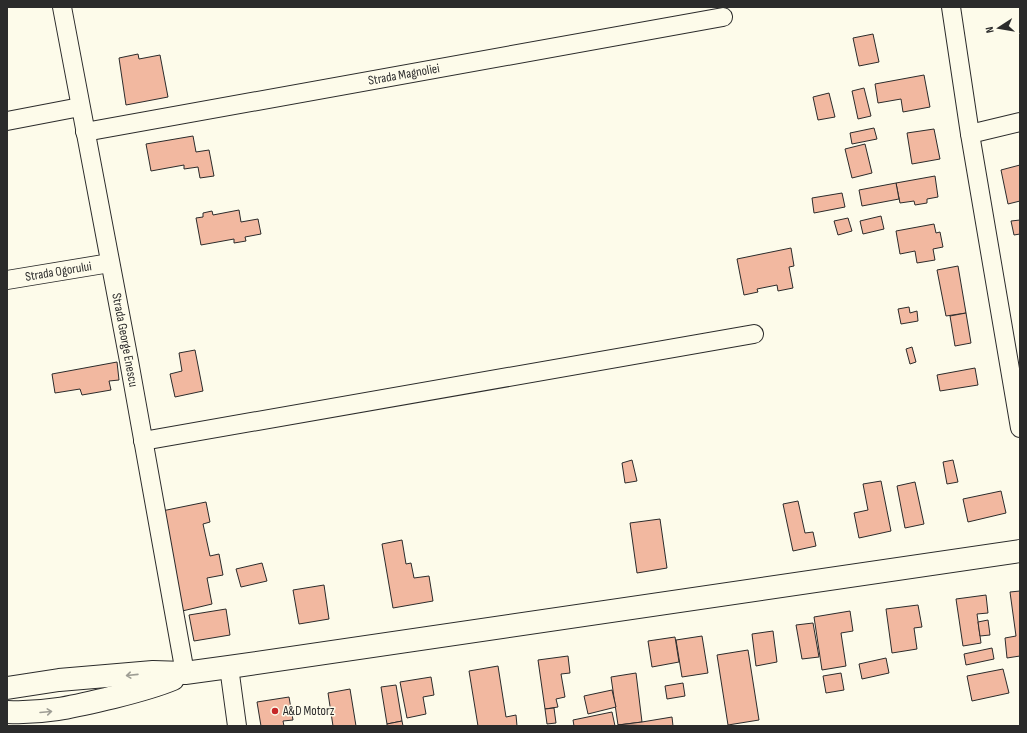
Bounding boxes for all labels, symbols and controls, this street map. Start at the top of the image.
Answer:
north arrow [979,8,1019,48]
text: N [983,26,997,34]
street label: Strada Magnoliei [367,60,441,89]
street label: Strada Ogorului [24,258,93,285]
street label: Strada George Enescu [108,292,142,388]
one-way arrow [126,671,139,678]
place label: A&D Motorz [282,703,335,719]
marker: A&D Motorz [270,706,280,716]
one-way arrow [39,708,52,715]

